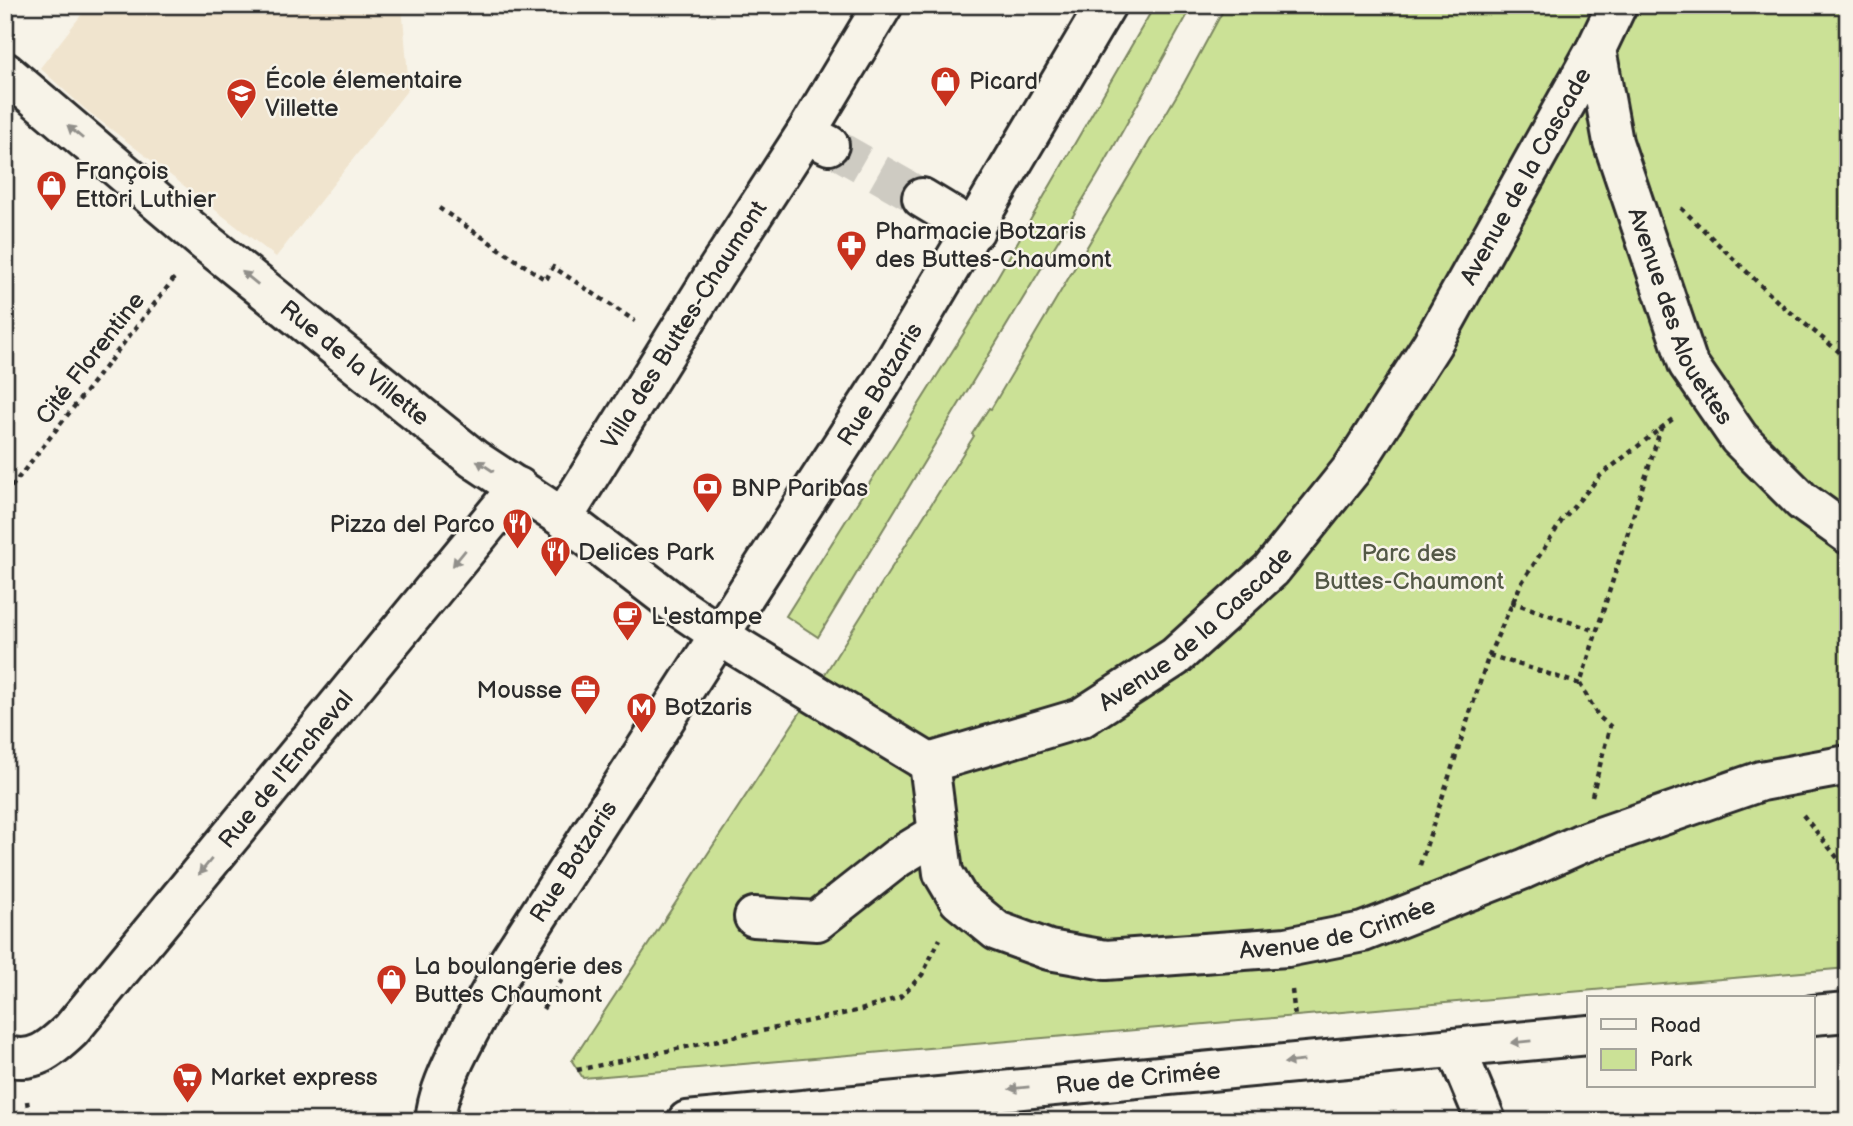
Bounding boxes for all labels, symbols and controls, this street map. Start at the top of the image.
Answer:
street label: Avenue de la Cascade [1454,63,1598,290]
shop icon: Picard [929,64,963,108]
place label: École élementaire Villette [265,65,462,123]
place label: Picard [969,67,1038,96]
school or university icon: École élementaire Villette [225,77,259,121]
one-way arrow [67,125,84,140]
place label: François Ettori Luthier [75,157,216,214]
shop icon: François Ettori Luthier [35,168,69,212]
street label: Villa des Buttes-Chaumont [595,195,774,455]
street label: Avenue des Alouettes [1621,204,1740,431]
place label: Pharmacie Botzaris des Buttes-Chaumont [875,217,1112,274]
pharmacy icon: Pharmacie Botzaris des Buttes-Chaumont [835,228,869,272]
one-way arrow [241,270,259,285]
street label: Cité Florentine [30,286,151,430]
street label: Rue de la Villette [274,294,435,432]
street label: Rue Botzaris [831,318,929,452]
one-way arrow [475,459,494,472]
bank icon: BNP Paribas [691,471,725,515]
place label: BNP Paribas [731,474,868,503]
restaurant icon: Pizza del Parco [501,507,535,551]
place label: Pizza del Parco [329,510,495,539]
restaurant icon: Delices Park [538,535,572,579]
place label: Delices Park [578,538,714,567]
park label: Parc des Buttes-Chaumont [1314,539,1505,596]
street label: Avenue de la Cascade [1093,541,1299,718]
one-way arrow [451,549,466,567]
cafe icon: L'estampe [611,599,645,643]
place label: L'estampe [651,602,762,631]
office icon: Mousse [568,673,602,717]
place label: Mousse [477,676,562,705]
street label: Rue de l'Encheval [213,685,360,854]
metro station icon: Botzaris [624,690,658,734]
place label: Botzaris [664,693,752,722]
street label: Rue Botzaris [524,795,624,928]
one-way arrow [198,857,213,875]
street label: Avenue de Crimée [1238,891,1439,965]
place label: La boulangerie des Buttes Chaumont [414,952,623,1009]
shop icon: La boulangerie des Buttes Chaumont [374,963,408,1007]
legend [1587,996,1814,1088]
text: Road [1650,1013,1701,1038]
one-way arrow [1510,1036,1532,1047]
text: Park [1650,1047,1693,1072]
street label: Rue de Crimée [1054,1056,1222,1101]
one-way arrow [1283,1057,1305,1068]
supermarket icon: Market express [170,1060,204,1104]
place label: Market express [210,1063,378,1092]
one-way arrow [1008,1083,1030,1094]

